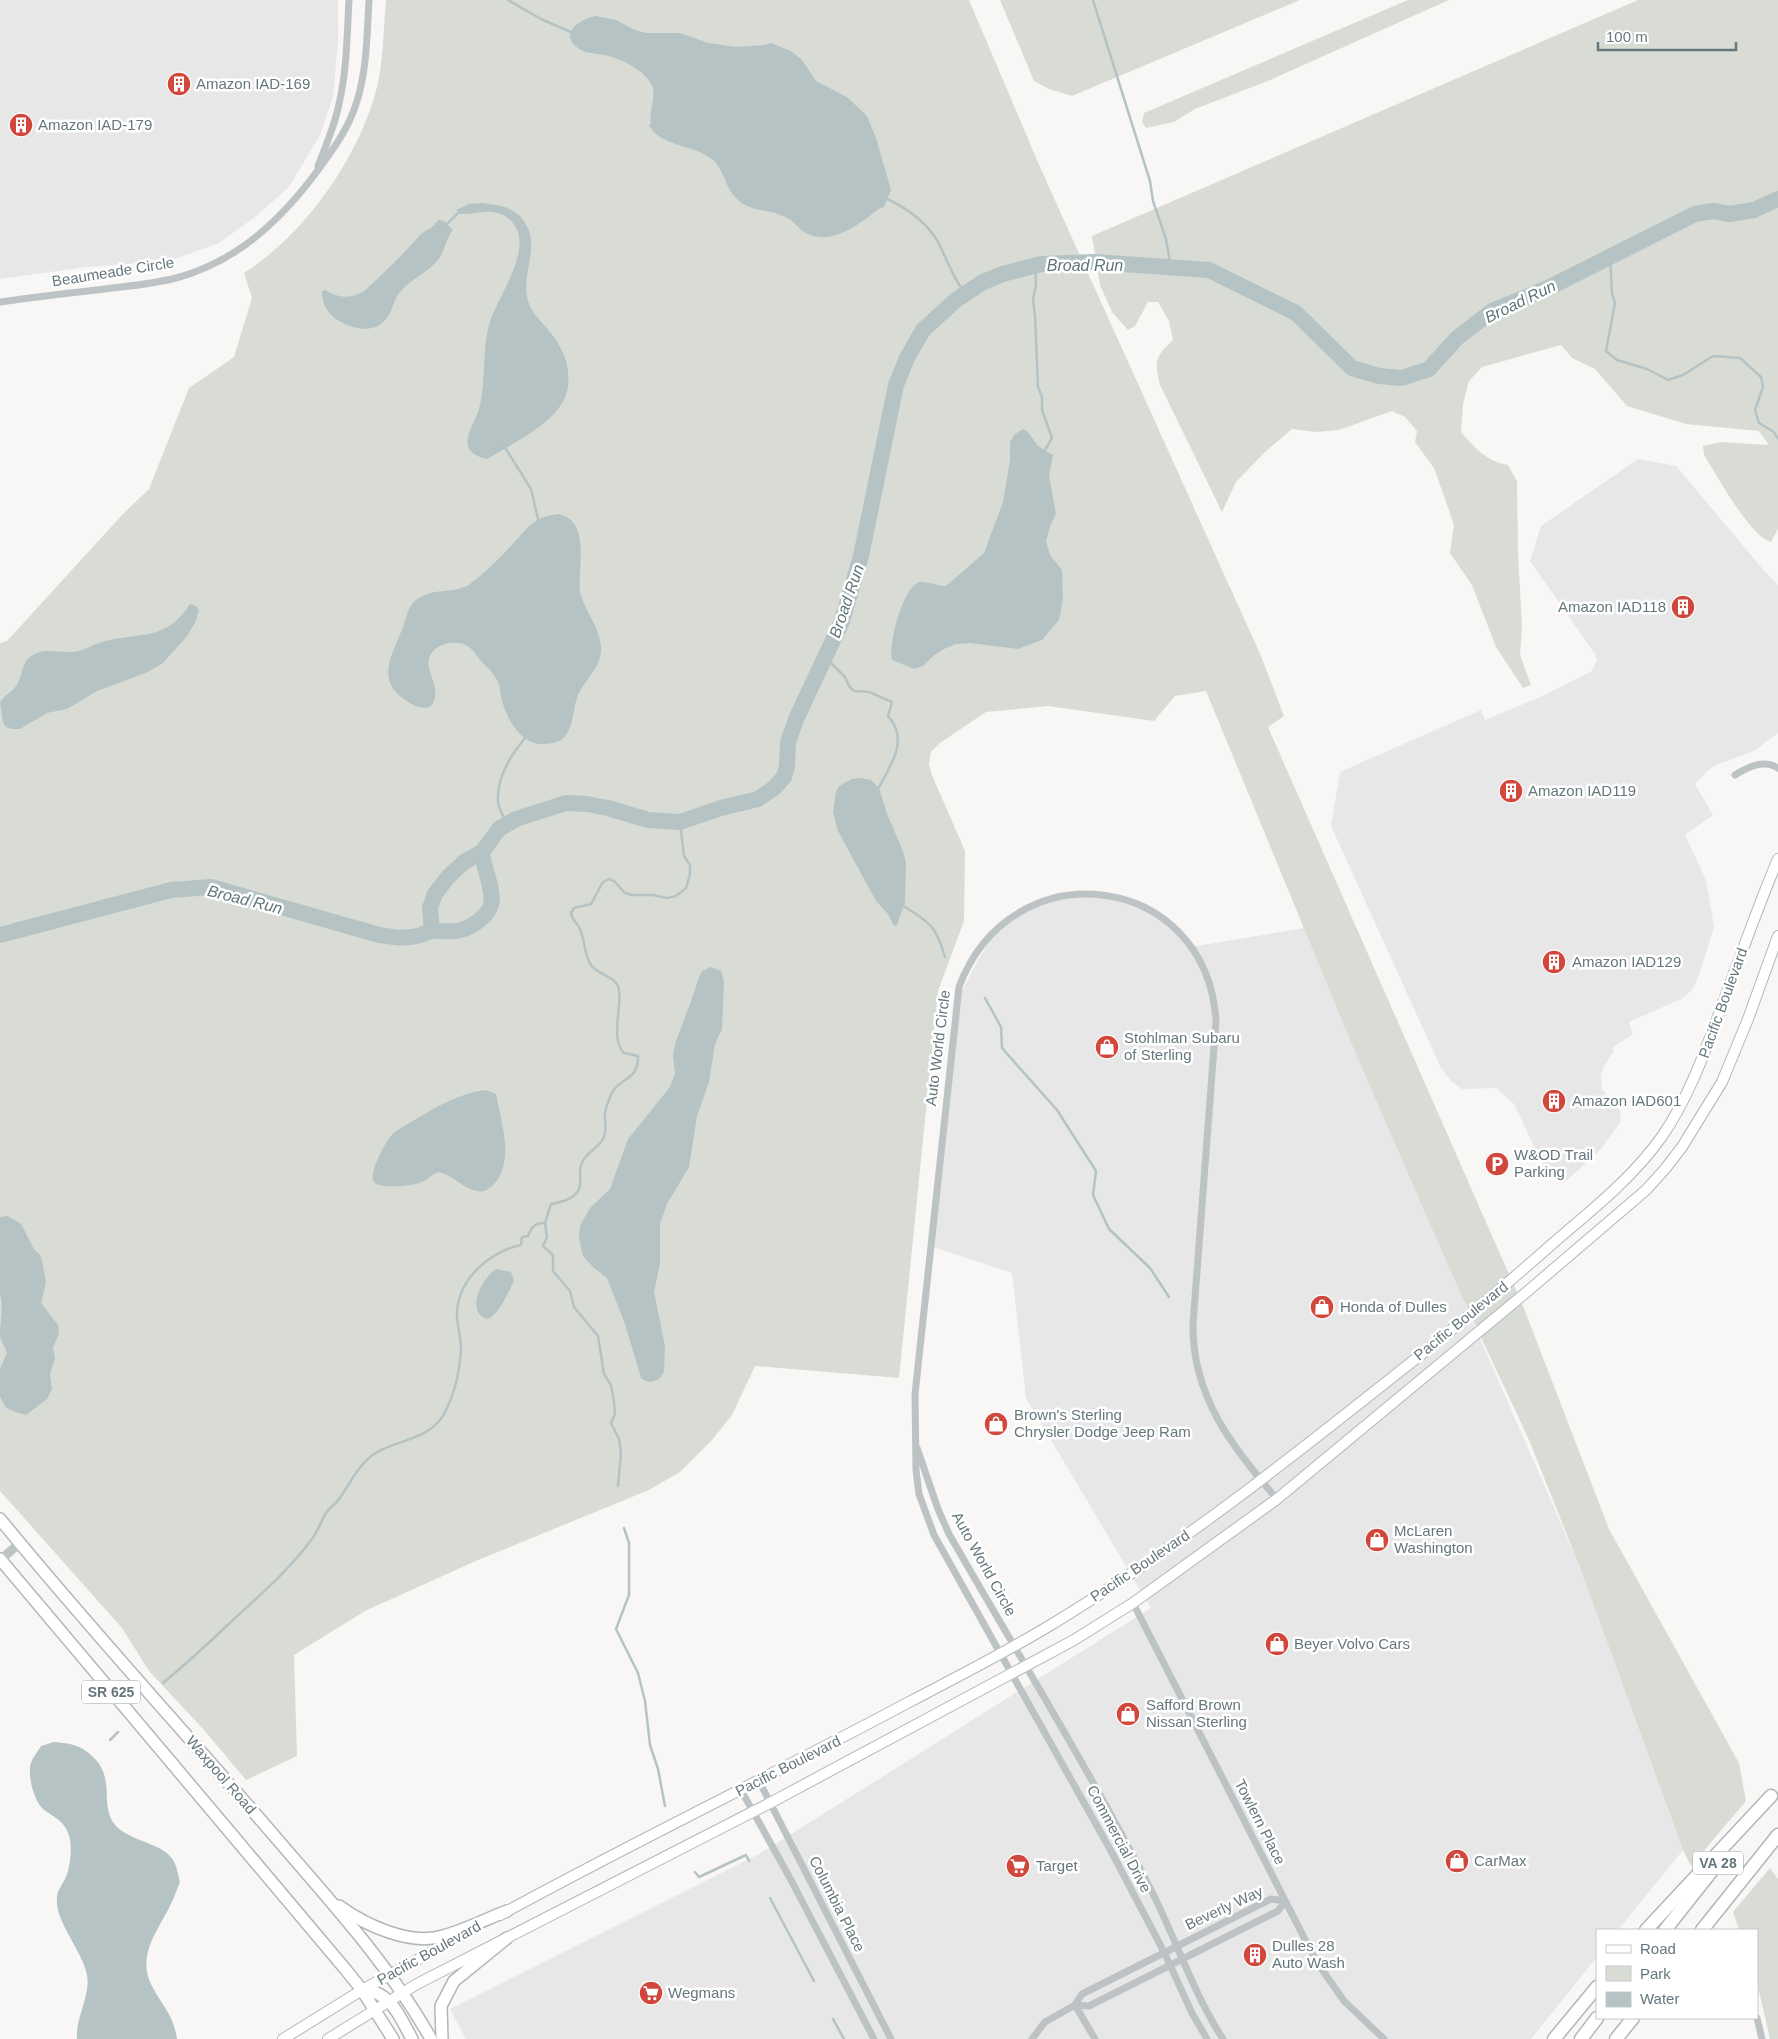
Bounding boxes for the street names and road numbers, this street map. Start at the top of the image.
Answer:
street label: Beaumeade Circle [51,253,175,290]
street label: Pacific Boulevard [1695,945,1750,1060]
street label: Auto World Circle [922,989,953,1107]
street label: Pacific Boulevard [1410,1278,1511,1364]
street label: Auto World Circle [949,1509,1020,1619]
street label: Pacific Boulevard [1087,1526,1193,1605]
road number: SR 625 [82,1680,140,1704]
street label: Waxpool Road [183,1732,260,1817]
street label: Pacific Boulevard [732,1732,843,1799]
street label: Towlern Place [1232,1776,1289,1867]
street label: Commercial Drive [1084,1782,1155,1895]
road number: VA 28 [1693,1852,1743,1875]
street label: Columbia Place [806,1853,869,1954]
street label: Beverly Way [1182,1882,1266,1933]
street label: Pacific Boulevard [374,1917,484,1988]

